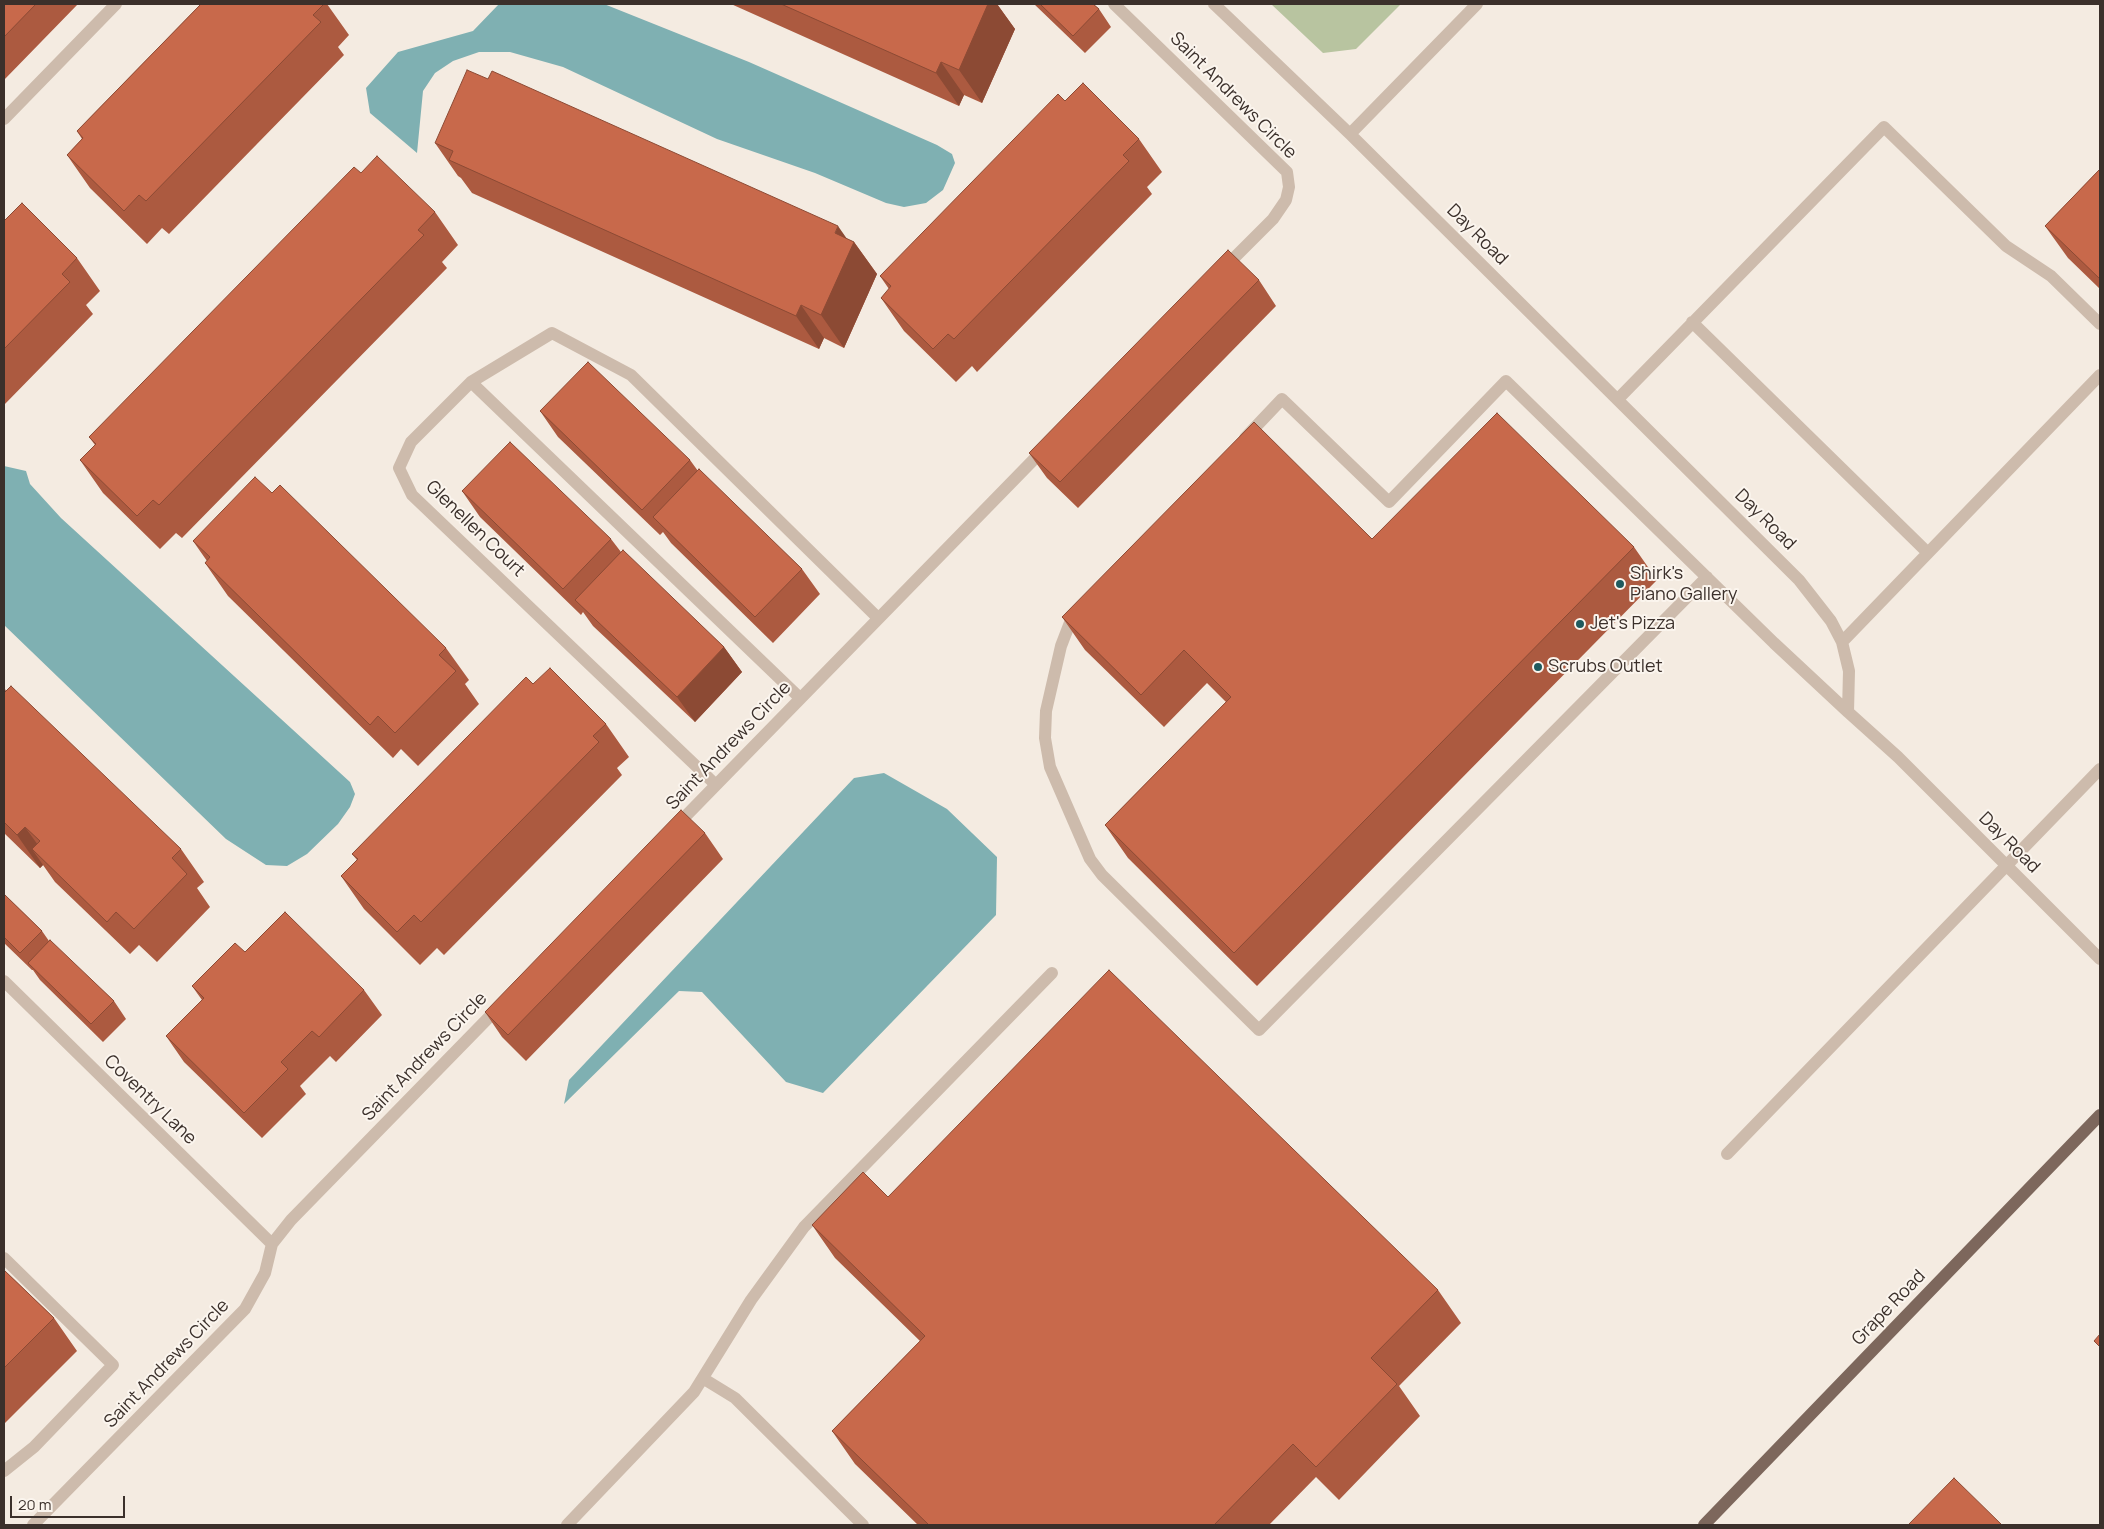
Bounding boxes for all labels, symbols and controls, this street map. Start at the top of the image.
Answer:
street label: Saint Andrews Circle [1165,28,1301,164]
street label: Day Road [1442,200,1512,270]
street label: Glenellen Court [421,476,529,582]
street label: Day Road [1730,485,1800,555]
place label: Shirk's Piano Gallery [1630,563,1737,606]
marker: Shirk's Piano Gallery [1614,578,1626,590]
place label: Jet's Pizza [1590,613,1675,635]
marker: Jet's Pizza [1574,618,1586,630]
place label: Scrubs Outlet [1548,656,1663,678]
marker: Scrubs Outlet [1532,661,1544,673]
street label: Saint Andrews Circle [662,677,796,815]
street label: Day Road [1974,808,2044,878]
street label: Saint Andrews Circle [358,988,492,1126]
street label: Coventry Lane [99,1051,201,1149]
street label: Grape Road [1848,1266,1930,1350]
street label: Saint Andrews Circle [100,1295,234,1433]
scale bar [12,1486,128,1518]
text: 20 m [18,1494,51,1515]

